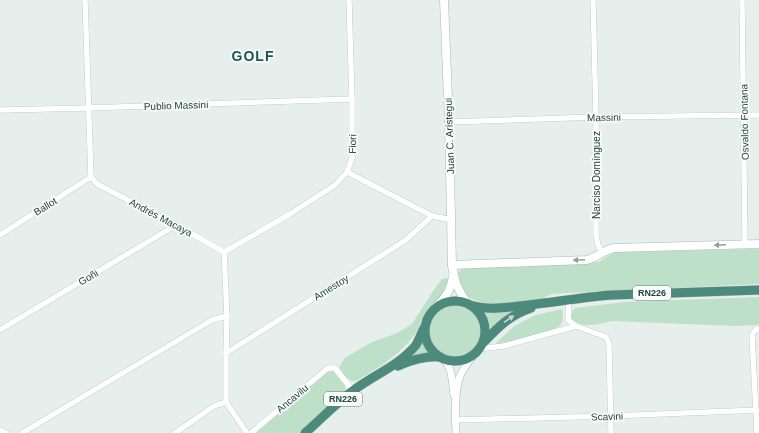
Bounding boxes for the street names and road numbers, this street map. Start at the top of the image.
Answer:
street label: Osvaldo Fontana [738,83,751,160]
street label: Juan C. Arístegui [443,98,456,174]
street label: Publio Massini [144,99,208,112]
street label: Massini [587,112,621,123]
street label: Narciso Domínguez [591,131,602,219]
street label: Fiori [347,134,358,154]
street label: Ballot [32,195,59,218]
street label: Andrés Macaya [128,196,194,239]
street label: Goñi [76,267,100,288]
street label: Amestoy [312,272,351,302]
road number: RN226 [633,286,671,300]
street label: Ancavilu [274,382,310,415]
road number: RN226 [324,392,362,406]
street label: Scavini [591,410,623,423]

